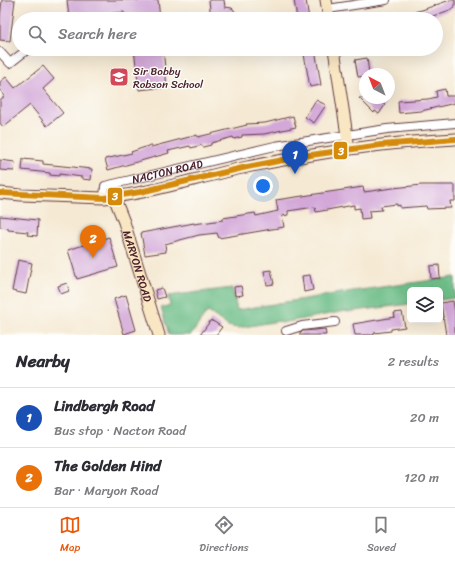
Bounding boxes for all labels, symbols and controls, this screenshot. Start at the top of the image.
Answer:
search box [12,12,443,56]
text: Search here [58,21,137,47]
icon: search [26,23,48,45]
place label: Sir Bobby Robson School [133,62,204,94]
school or university icon: Sir Bobby Robson School [108,66,130,88]
north arrow [359,68,395,104]
pin: 1 [282,141,308,174]
line badge: 3 [333,141,348,160]
text: 3 [337,142,345,161]
street label: NACTON ROAD [130,154,205,189]
your location [253,176,273,196]
line badge: 3 [107,187,123,206]
text: 3 [111,187,119,206]
pin: 2 [80,225,106,258]
street label: MARYON ROAD [118,228,158,305]
map controls [407,287,443,323]
button: layers [407,287,443,323]
text: Nearby [16,346,70,376]
text: 2 results [388,350,439,373]
text: Lindbergh Road [54,393,154,419]
text: 1 [26,406,32,429]
text: 20 m [410,406,439,429]
text: Bus stop · Nacton Road [54,419,186,442]
text: The Golden Hind [54,453,161,479]
text: 2 [25,466,33,489]
text: 120 m [404,466,439,489]
text: Bar · Maryon Road [54,479,158,502]
tab: Map [59,514,81,557]
tab: Directions [199,514,249,557]
tab: Saved [367,514,396,557]

